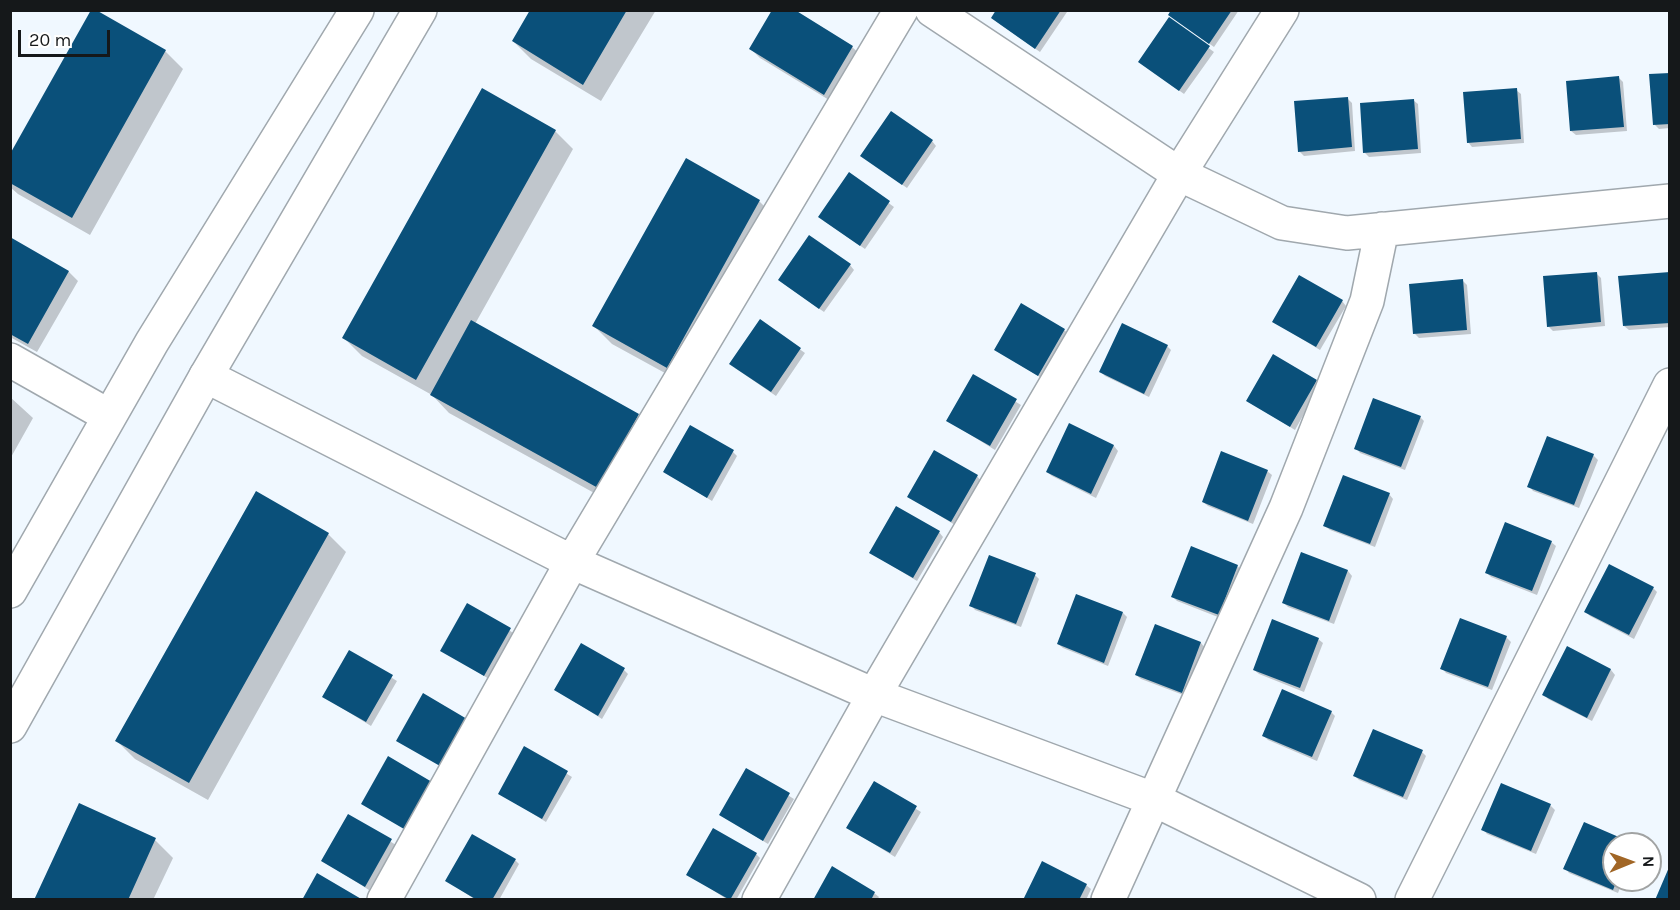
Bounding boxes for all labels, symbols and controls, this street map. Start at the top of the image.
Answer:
scale bar [21,18,112,56]
text: 20 m [29,29,71,51]
north arrow [1602,832,1662,892]
text: N [1639,856,1658,868]

